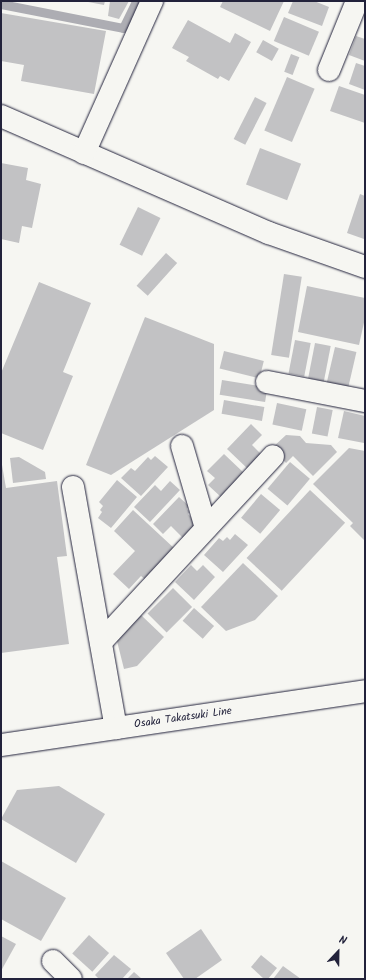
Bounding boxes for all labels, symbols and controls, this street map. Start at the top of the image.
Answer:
street label: Osaka Takatsuki Line [133,705,233,731]
text: N [336,931,349,951]
north arrow [318,932,358,972]

